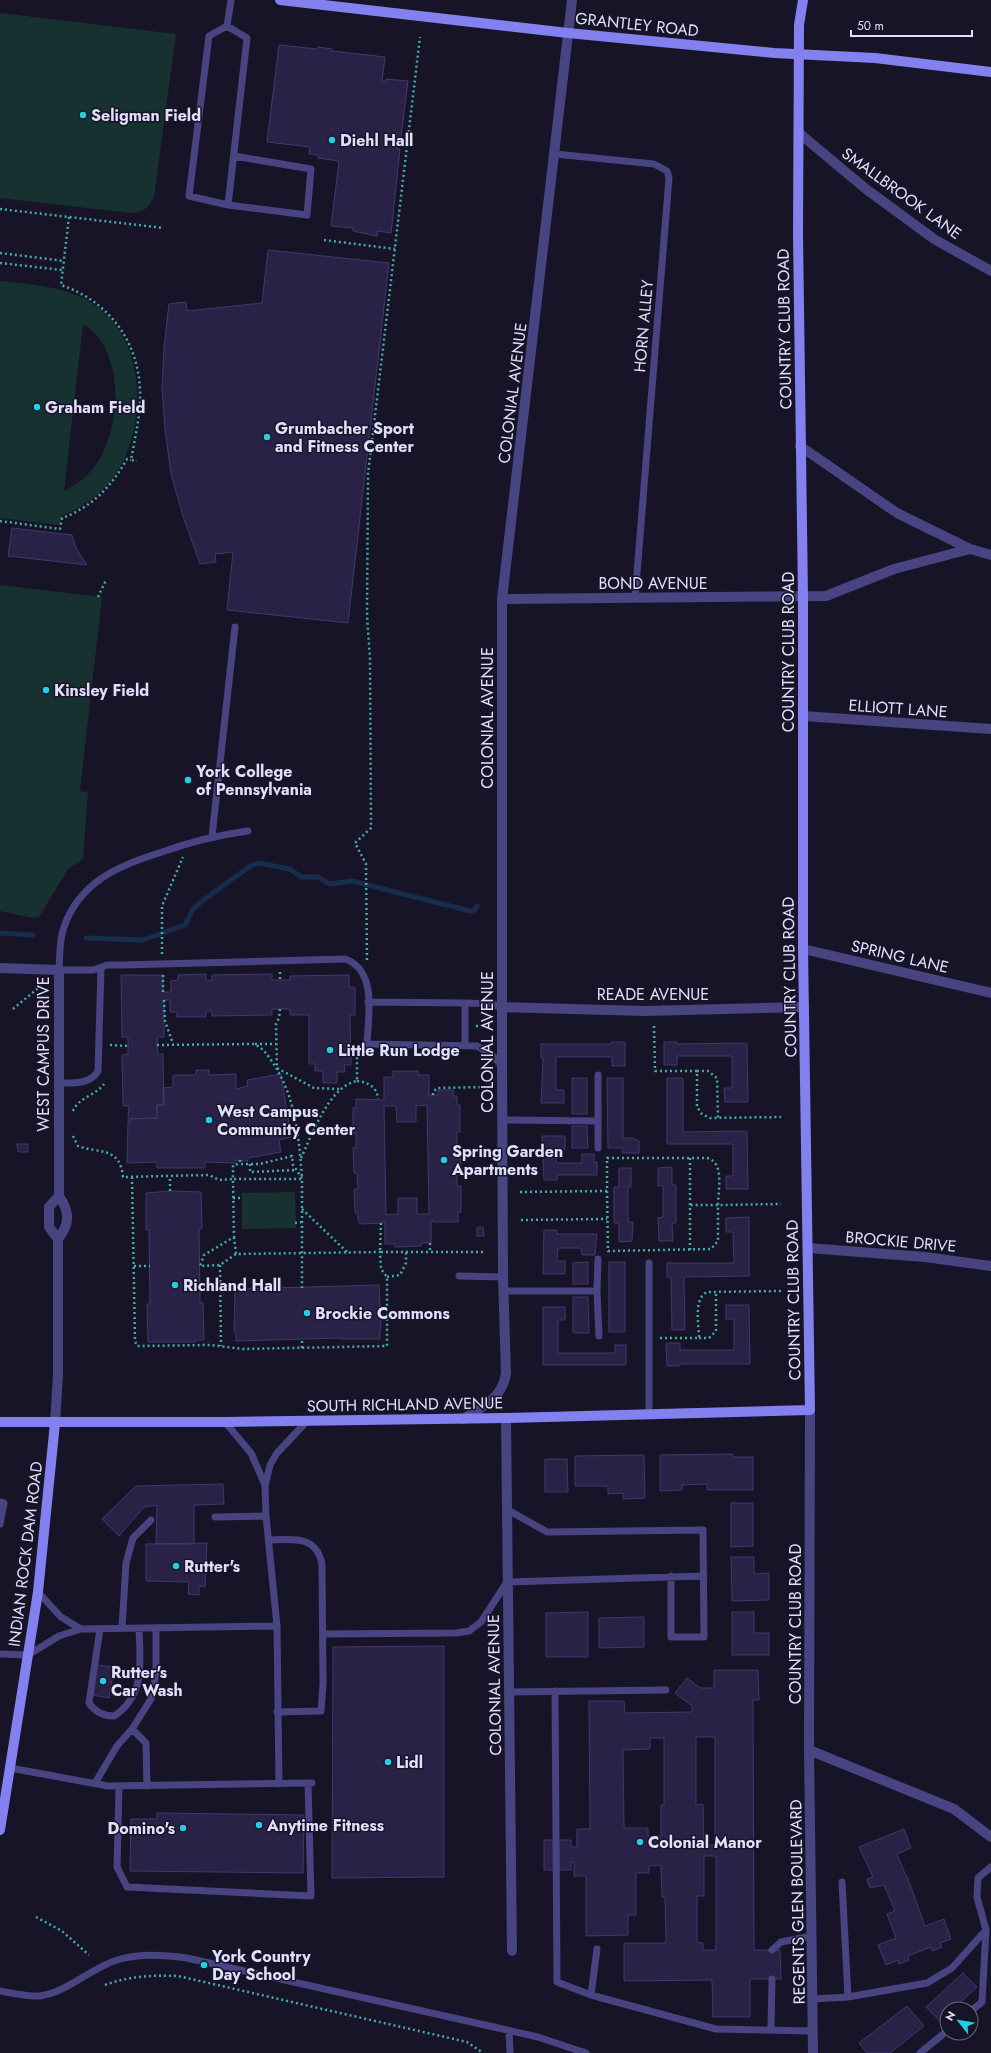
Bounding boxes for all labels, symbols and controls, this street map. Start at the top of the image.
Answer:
street label: GRANTLEY ROAD [574,7,700,42]
scale bar [851,12,972,38]
text: 50 m [857,17,884,35]
place label: Seligman Field [91,104,201,127]
marker: Seligman Field [78,110,88,120]
place label: Diehl Hall [340,129,413,152]
marker: Diehl Hall [327,135,337,145]
street label: SMALLBROOK LANE [837,142,966,245]
street label: COUNTRY CLUB ROAD [772,248,797,410]
street label: HORN ALLEY [628,279,659,373]
street label: COLONIAL AVENUE [492,321,533,465]
place label: Graham Field [45,396,146,419]
marker: Graham Field [32,402,42,412]
place label: Grumbacher Sport and Fitness Center [275,417,415,458]
marker: Grumbacher Sport and Fitness Center [262,432,272,442]
street label: BOND AVENUE [598,572,708,595]
street label: COUNTRY CLUB ROAD [777,572,800,732]
street label: COLONIAL AVENUE [476,647,499,789]
place label: Kinsley Field [54,679,149,702]
marker: Kinsley Field [41,685,51,695]
street label: ELLIOTT LANE [848,694,948,723]
place label: York College of Pennsylvania [195,760,312,801]
marker: York College of Pennsylvania [183,775,193,785]
street label: COUNTRY CLUB ROAD [777,896,802,1058]
street label: SPRING LANE [849,934,951,979]
street label: COLONIAL AVENUE [476,971,499,1113]
street label: WEST CAMPUS DRIVE [32,976,55,1132]
street label: READE AVENUE [597,983,709,1006]
place label: Little Run Lodge [338,1039,460,1062]
marker: Little Run Lodge [325,1045,335,1055]
place label: West Campus Community Center [217,1100,356,1141]
marker: West Campus Community Center [204,1115,214,1125]
place label: Spring Garden Apartments [451,1140,563,1181]
marker: Spring Garden Apartments [439,1155,449,1165]
street label: COUNTRY CLUB ROAD [781,1219,806,1381]
street label: BROCKIE DRIVE [845,1225,957,1258]
place label: Richland Hall [183,1274,281,1297]
marker: Richland Hall [170,1280,180,1290]
place label: Brockie Commons [315,1302,450,1325]
marker: Brockie Commons [302,1308,312,1318]
street label: SOUTH RICHLAND AVENUE [307,1391,503,1418]
street label: INDIAN ROCK DAM ROAD [3,1460,48,1648]
street label: COUNTRY CLUB ROAD [784,1544,807,1704]
place label: Rutter's [184,1555,240,1578]
marker: Rutter's [171,1561,181,1571]
street label: COLONIAL AVENUE [482,1614,507,1756]
place label: Rutter's Car Wash [111,1661,183,1702]
marker: Rutter's Car Wash [98,1676,108,1686]
place label: Lidl [396,1751,423,1774]
marker: Lidl [383,1757,393,1767]
street label: REGENTS GLEN BOULEVARD [784,1799,811,2005]
place label: Anytime Fitness [266,1814,384,1837]
place label: Domino's [108,1817,175,1840]
marker: Anytime Fitness [254,1820,264,1830]
marker: Domino's [178,1823,188,1833]
place label: Colonial Manor [648,1831,762,1854]
marker: Colonial Manor [635,1837,645,1847]
place label: York Country Day School [211,1945,311,1986]
marker: York Country Day School [199,1960,209,1970]
north arrow [939,2001,979,2041]
text: N [941,2008,960,2024]

